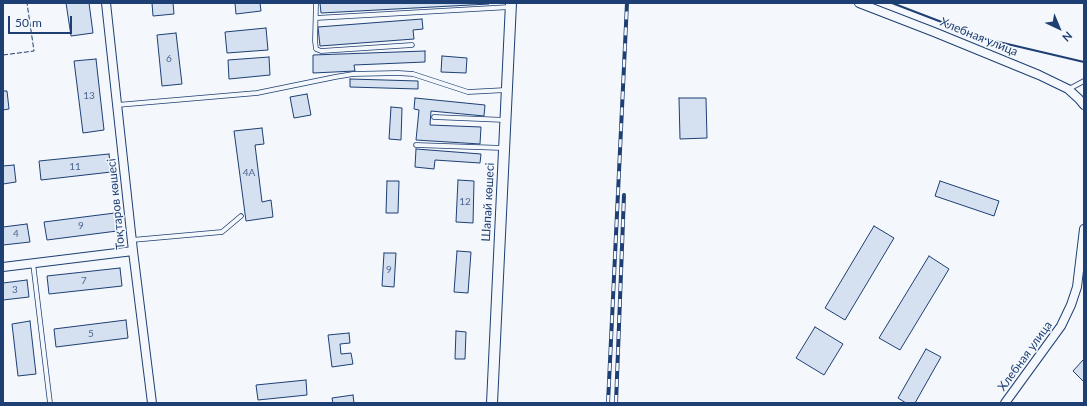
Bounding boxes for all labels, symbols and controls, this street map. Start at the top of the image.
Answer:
scale bar [10,8,74,34]
north arrow [1039,8,1079,48]
text: 50 m [15,15,42,30]
street label: Хлебная улица [938,15,1020,59]
text: N [1060,29,1075,45]
house number: 6 [166,53,172,65]
house number: 13 [83,90,95,102]
street label: Тоқтаров көшесі [104,158,128,250]
house number: 11 [69,161,81,173]
street label: Шапай көшесі [479,162,497,242]
house number: 4А [243,167,255,179]
house number: 12 [459,196,471,208]
house number: 9 [78,220,84,232]
house number: 4 [13,228,19,240]
house number: 9 [386,264,392,276]
house number: 7 [81,275,87,287]
house number: 3 [12,284,18,296]
street label: Хлебная улица [995,318,1055,394]
house number: 5 [88,328,94,340]

